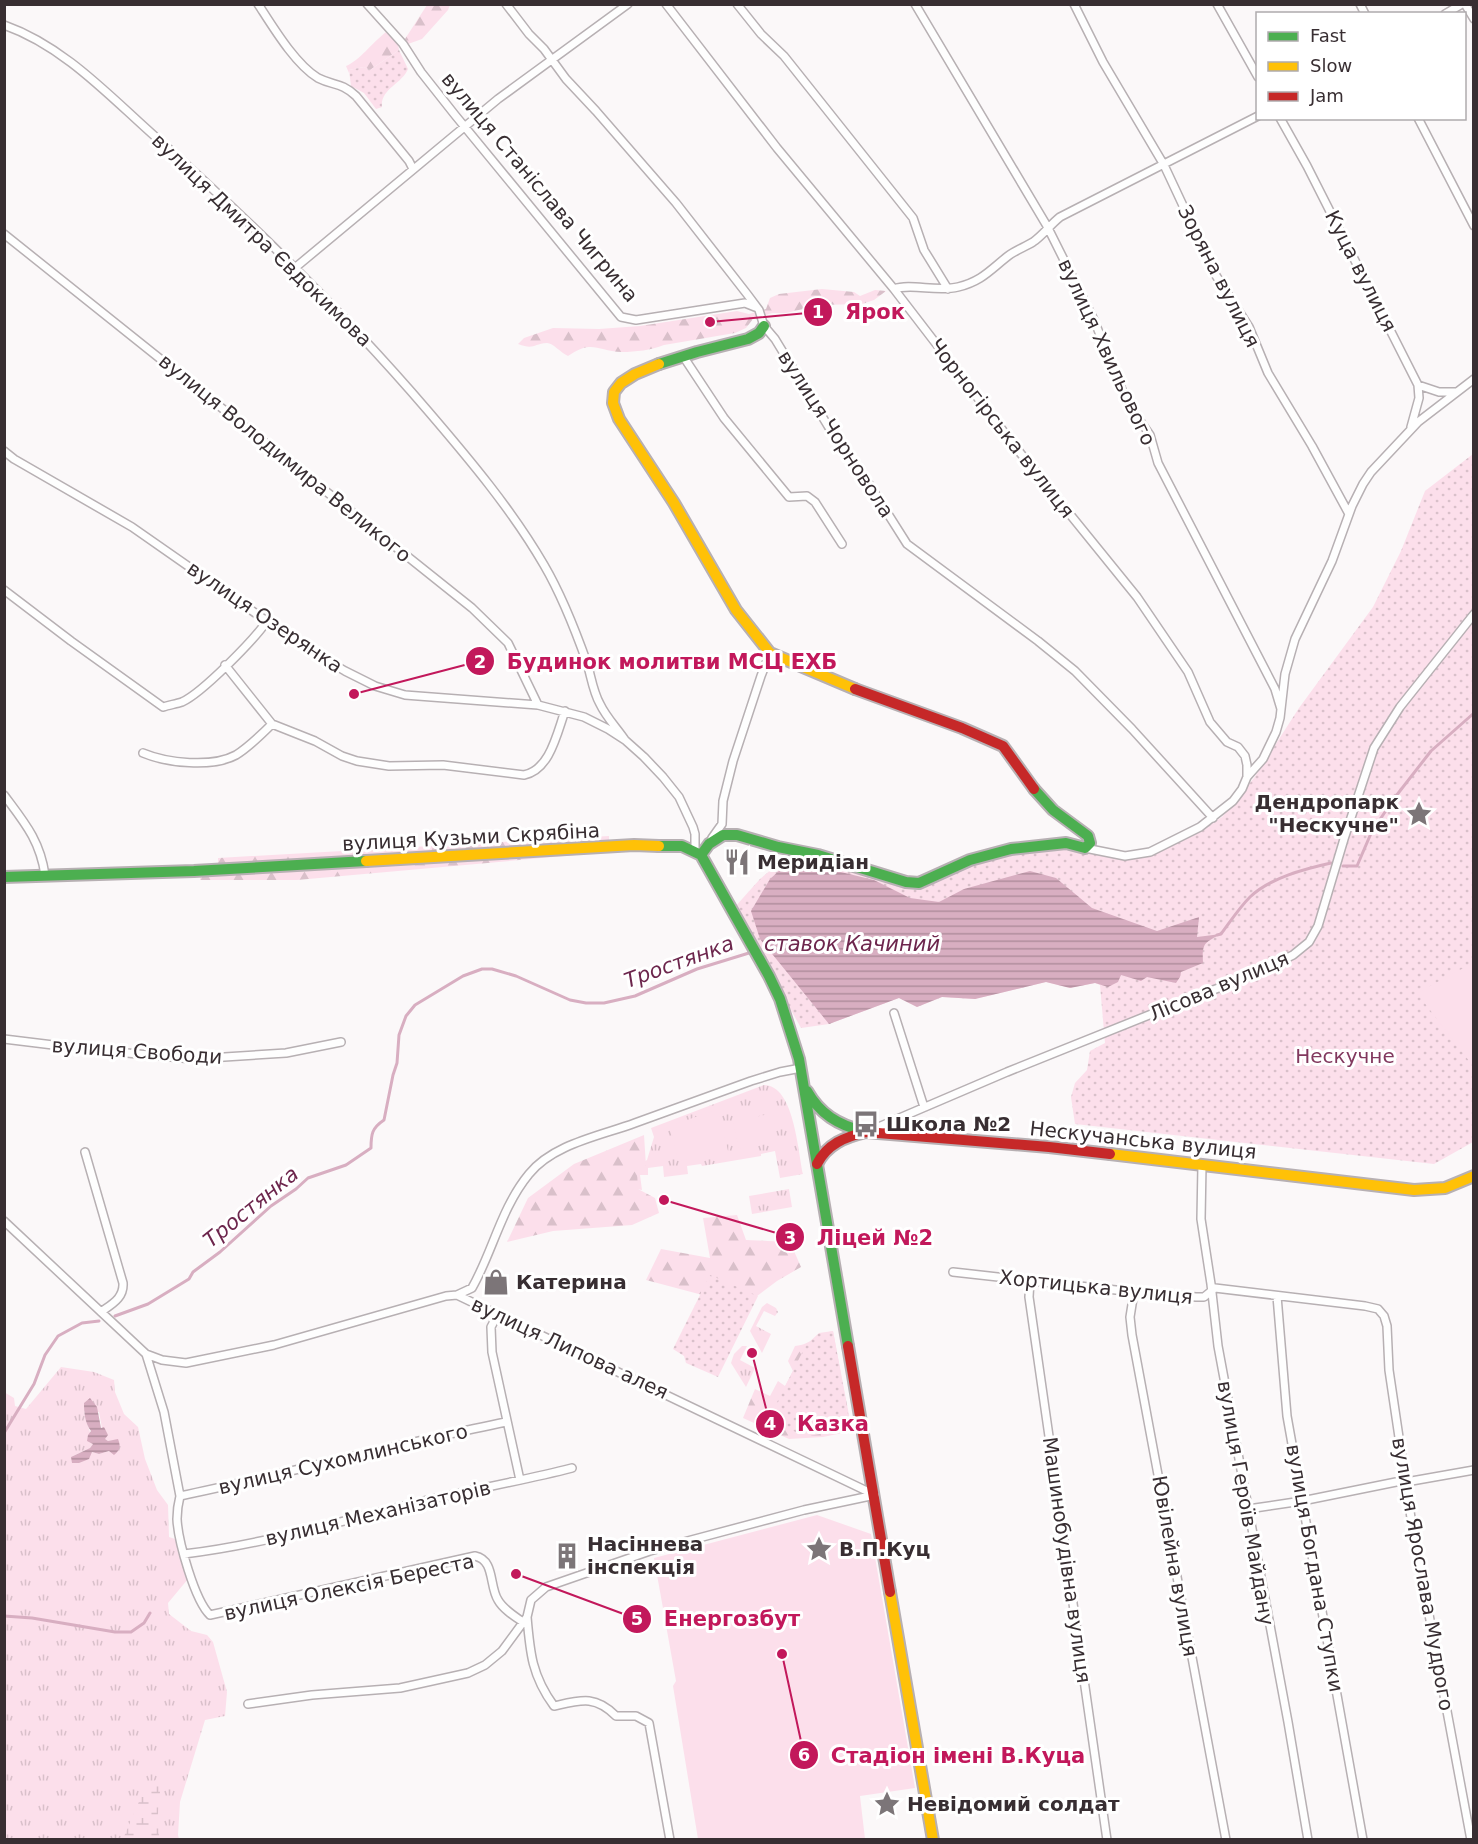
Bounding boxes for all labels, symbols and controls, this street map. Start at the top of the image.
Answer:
legend [1256,12,1466,120]
text: Fast [1310,25,1346,46]
text: Slow [1310,55,1352,76]
street label: вулиця Станіслава Чигрина [437,67,643,307]
text: Jam [1309,85,1344,106]
street label: вулиця Дмитра Євдокимова [147,128,377,352]
street label: Зоряна вулиця [1173,201,1265,351]
street label: Куца вулиця [1320,206,1402,336]
street label: вулиця Хвильового [1053,255,1161,449]
callout: Ярок [803,292,917,331]
text: Ярок [845,300,905,324]
text: 1 [812,301,824,322]
street label: Чорногірська вулиця [924,333,1080,523]
street label: вулиця Чорновола [773,346,899,522]
street label: вулиця Володимира Великого [154,349,416,567]
street label: вулиця Озерянка [183,556,347,678]
callout: Будинок молитви МСЦ ЕХБ [465,642,849,681]
text: Будинок молитви МСЦ ЕХБ [507,650,837,674]
text: 2 [474,651,486,672]
place label: Дендропарк "Нескучне" [1254,790,1399,837]
place icon: Дендропарк "Нескучне" [1404,799,1434,829]
street label: вулиця Кузьми Скрябіна [341,818,601,856]
restaurant icon: Меридіан [722,847,752,877]
place label: Меридіан [757,850,869,874]
water label: Тростянка [621,931,737,993]
water label: ставок Качиний [764,932,940,956]
street label: Лісова вулиця [1146,946,1292,1026]
street label: вулиця Свободи [51,1033,223,1069]
park label: Нескучне [1295,1044,1395,1068]
bus stop icon: Школа №2 [851,1109,881,1139]
place label: Школа №2 [886,1112,1011,1136]
street label: Нескучанська вулиця [1028,1116,1258,1164]
water label: Тростянка [199,1162,303,1252]
callout: Ліцей №2 [775,1218,946,1257]
text: Ліцей №2 [817,1226,933,1250]
text: 3 [784,1227,796,1248]
street label: Хортицька вулиця [998,1265,1194,1309]
shop icon: Катерина [481,1267,511,1297]
place label: Катерина [516,1270,627,1294]
street label: вулиця Липова алея [468,1292,672,1404]
street label: вулиця Героїв Майдану [1213,1379,1279,1627]
callout: Казка [755,1405,881,1444]
text: Казка [797,1412,869,1436]
text: 4 [764,1413,776,1434]
street label: вулиця Сухомлинського [216,1419,470,1499]
street label: Машинобудівна вулиця [1038,1435,1096,1685]
street label: вулиця Ярослава Мудрого [1387,1435,1459,1713]
street label: вулиця Богдана Ступки [1281,1442,1349,1694]
street label: Ювілейна вулиця [1147,1473,1203,1659]
street label: вулиця Механізаторів [263,1475,493,1551]
place label: Насіннева інспекція [587,1532,703,1579]
place icon: В.П.Куц [804,1534,834,1564]
place label: В.П.Куц [839,1537,930,1561]
building icon: Насіннева інспекція [552,1541,582,1571]
street label: вулиця Олексія Береста [222,1549,476,1625]
callout: Енергозбут [622,1599,813,1638]
text: Енергозбут [664,1607,801,1631]
text: 5 [631,1608,643,1629]
callout: Стадіон імені В.Куца [789,1736,1097,1775]
text: 6 [798,1744,810,1765]
text: Стадіон імені В.Куца [831,1744,1085,1768]
place icon: Невідомий солдат [872,1789,902,1819]
place label: Невідомий солдат [907,1792,1120,1816]

